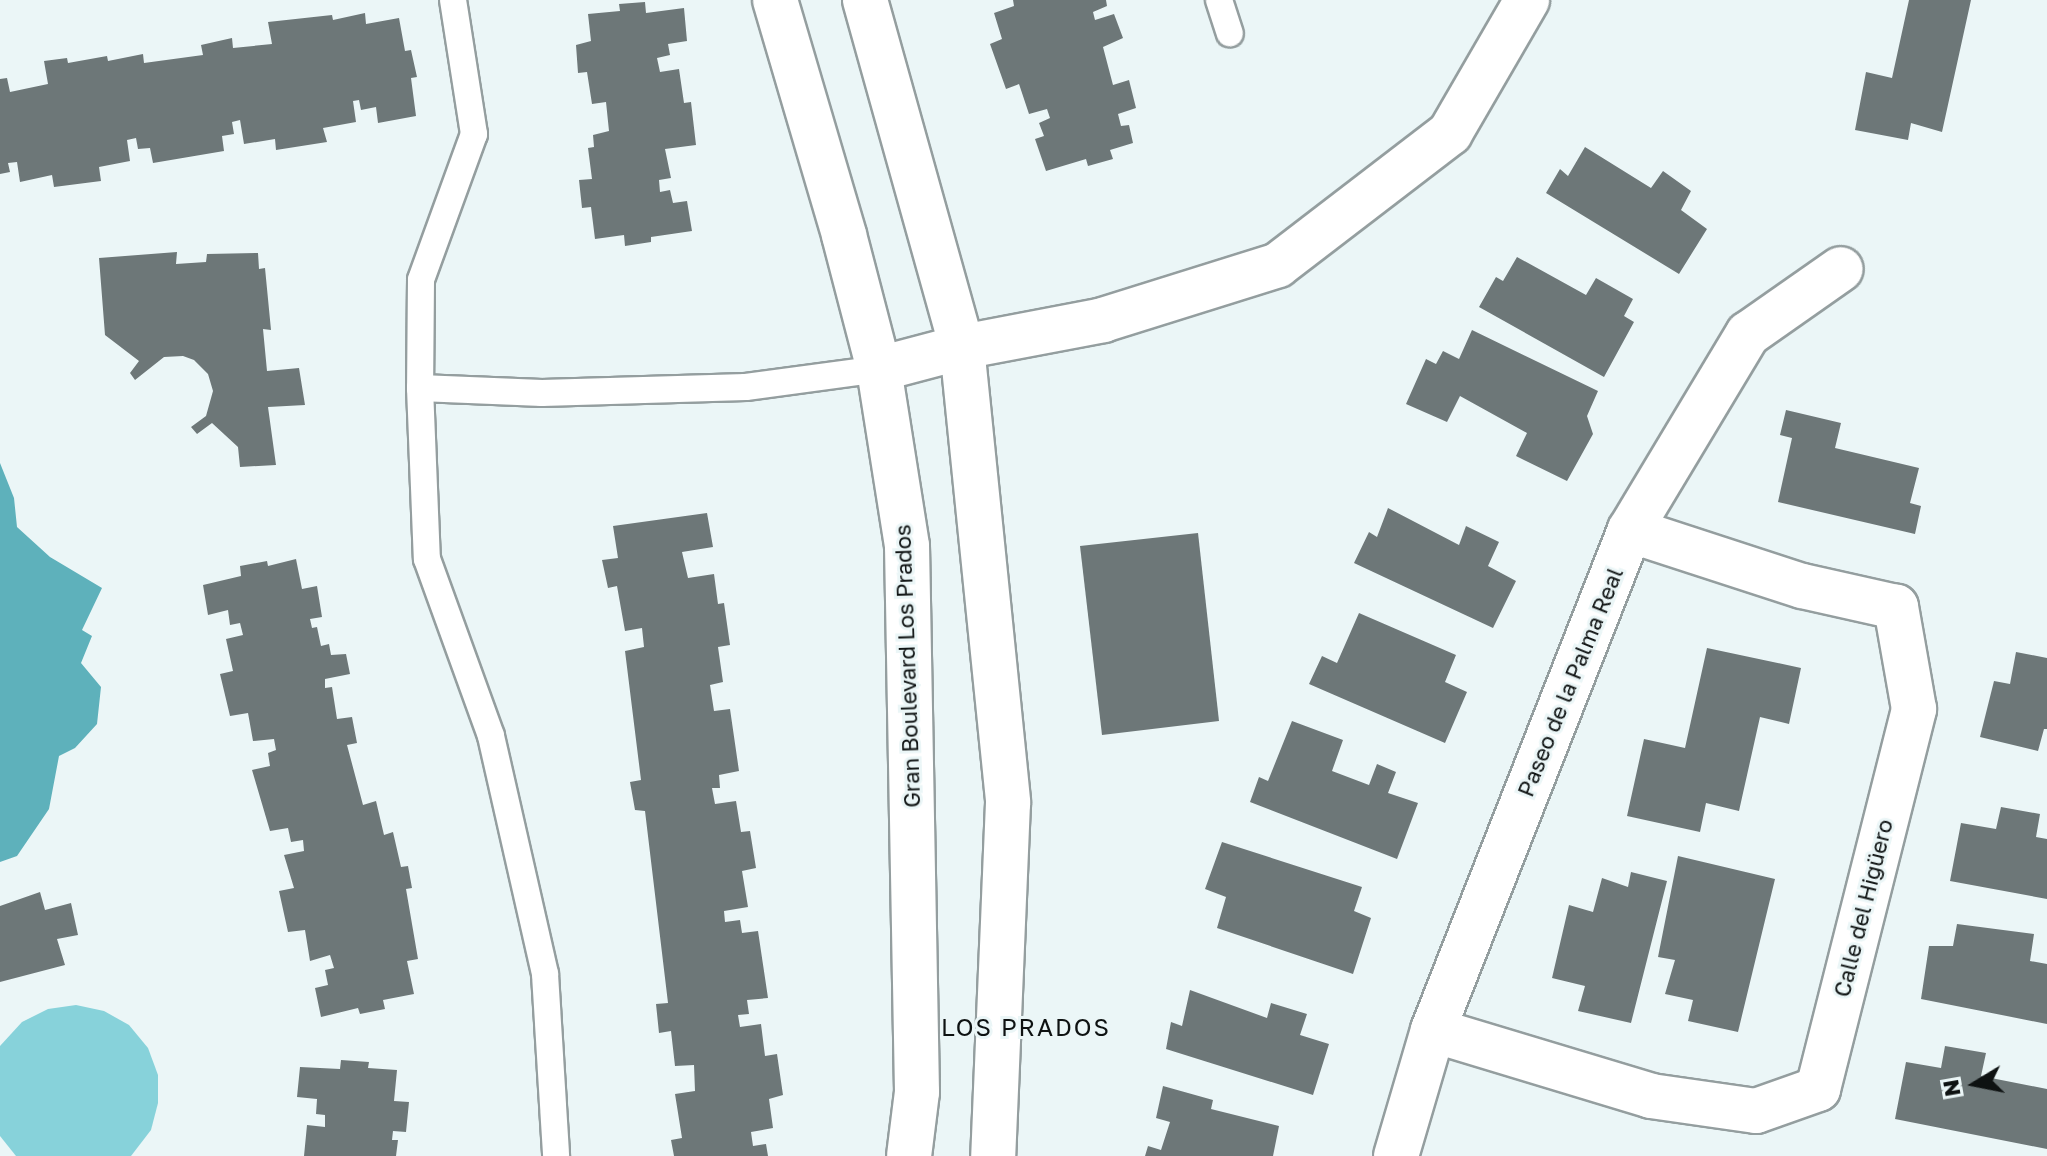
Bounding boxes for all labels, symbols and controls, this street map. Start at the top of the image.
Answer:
street label: Gran Boulevard Los Prados [889,524,925,808]
street label: Paseo de la Palma Real [1512,564,1628,800]
street label: Calle del Higüero [1828,816,1898,1000]
district label: LOS PRADOS [941,1013,1111,1041]
north arrow [1935,1044,2015,1124]
text: N [1936,1078,1966,1099]

